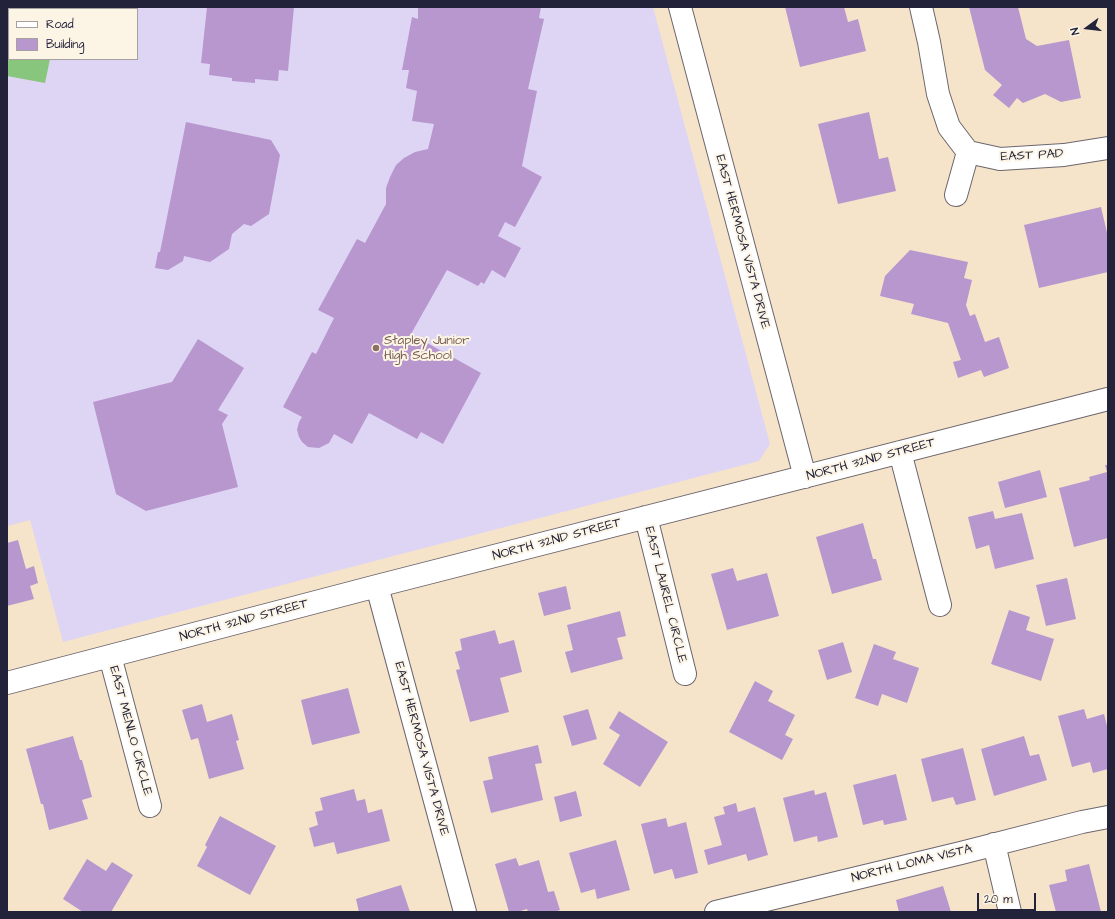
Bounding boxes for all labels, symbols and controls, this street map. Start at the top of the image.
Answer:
legend [8,8,138,60]
north arrow [1067,8,1107,48]
text: Road [46,16,74,33]
text: N [1067,26,1083,37]
text: Building [46,36,84,53]
street label: EAST PAD [1000,147,1064,165]
street label: EAST HERMOSA VISTA DRIVE [711,153,773,331]
place label: Stapley Junior High School [384,333,469,364]
marker: Stapley Junior High School [371,343,381,353]
street label: NORTH 32ND STREET [805,435,937,485]
street label: NORTH 32ND STREET [491,515,623,565]
street label: EAST LAUREL CIRCLE [641,525,689,665]
street label: NORTH 32ND STREET [178,596,310,646]
street label: EAST HERMOSA VISTA DRIVE [390,660,452,838]
street label: EAST MENLO CIRCLE [105,664,155,798]
street label: NORTH LOMA VISTA [850,841,974,887]
scale bar [979,885,1038,911]
text: 20 m [984,891,1013,908]

